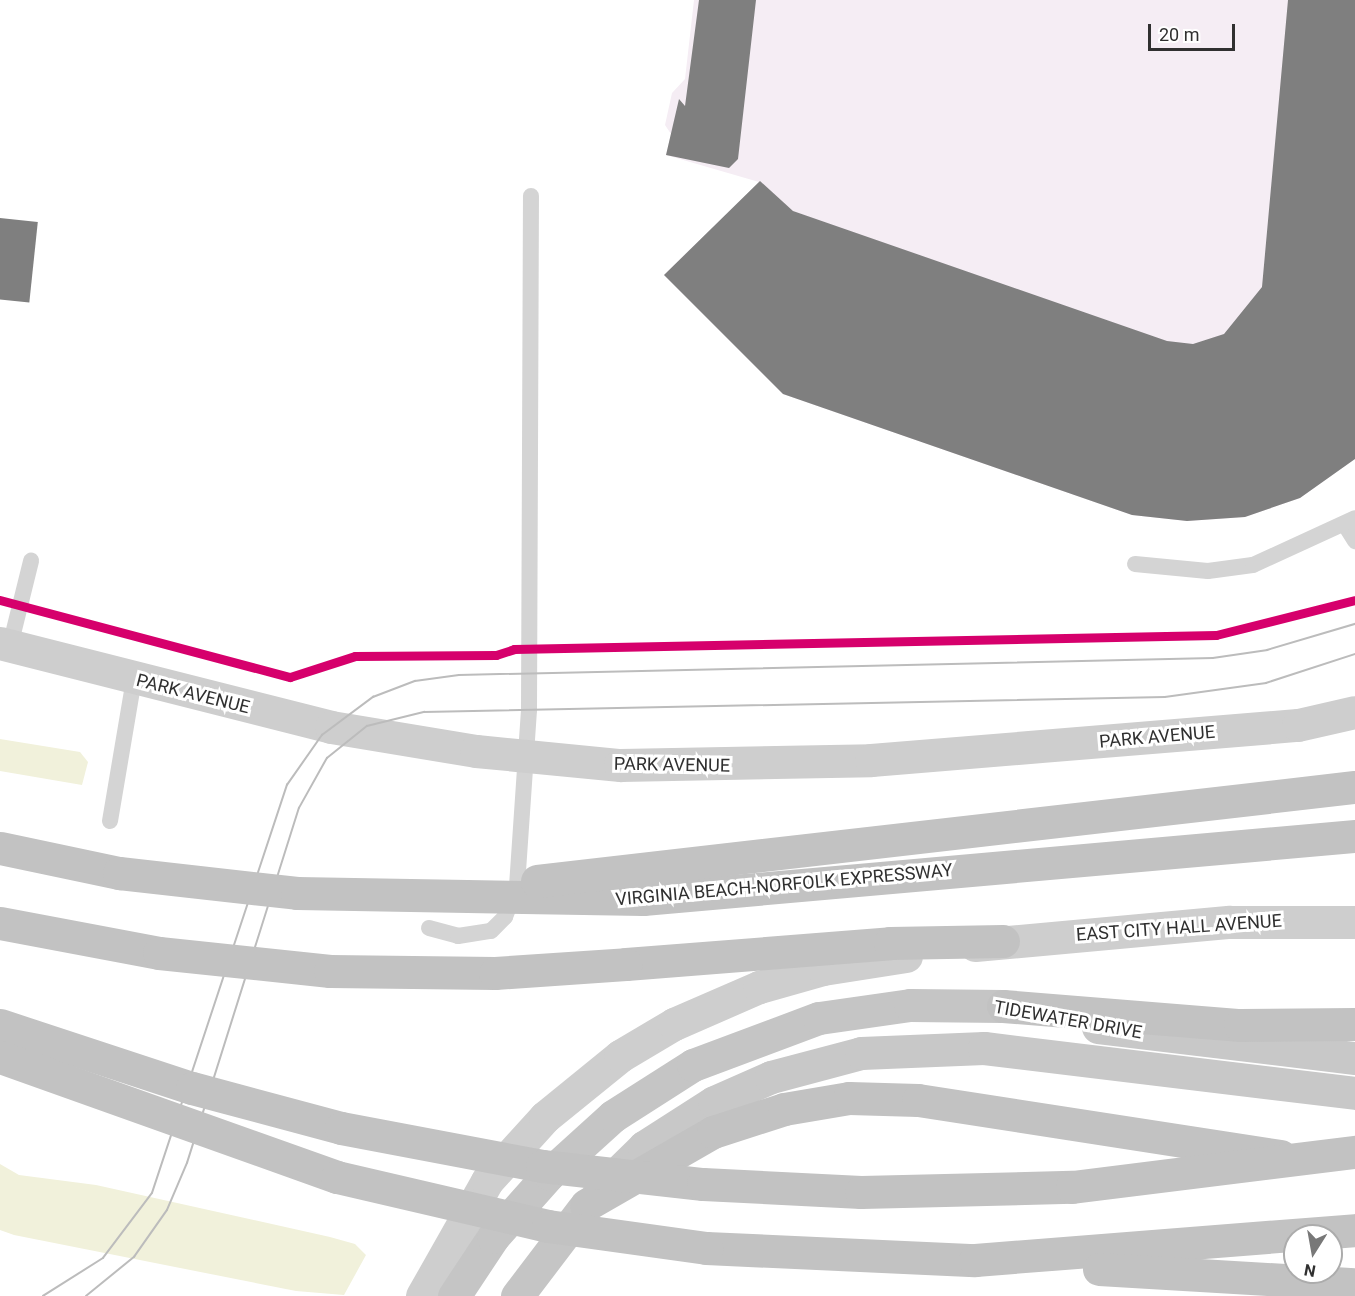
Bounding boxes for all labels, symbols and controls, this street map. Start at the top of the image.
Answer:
scale bar [1151,12,1238,50]
text: 20 m [1159,24,1199,45]
street label: PARK AVENUE [134,669,252,719]
street label: PARK AVENUE [1098,721,1216,753]
street label: PARK AVENUE [614,753,730,777]
street label: VIRGINIA BEACH-NORFOLK EXPRESSWAY [615,859,953,911]
street label: EAST CITY HALL AVENUE [1075,910,1283,946]
street label: TIDEWATER DRIVE [992,996,1144,1044]
north arrow [1283,1224,1343,1284]
text: N [1303,1260,1317,1281]

